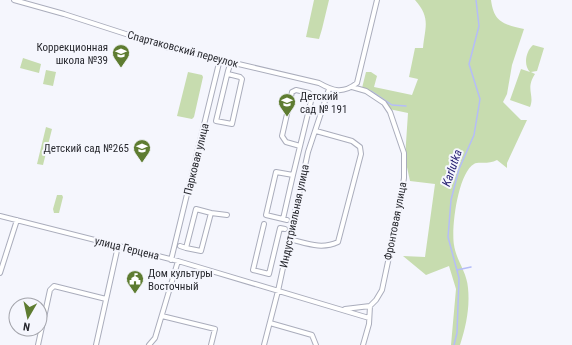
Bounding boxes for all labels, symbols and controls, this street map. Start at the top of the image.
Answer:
street label: Спартаковский переулок [126,28,240,71]
place label: Коррекционная школа №39 [37,41,108,67]
school or university icon: Коррекционная школа №39 [111,43,131,68]
place label: Детский сад № 191 [300,90,347,116]
school or university icon: Детский сад № 191 [277,92,297,117]
street label: Парковая улица [181,122,212,196]
school or university icon: Детский сад №265 [132,138,152,163]
place label: Детский сад №265 [43,142,129,155]
water label: Karlutka [439,148,465,188]
street label: Индустриальная улица [277,163,312,269]
street label: Фронтовая улица [382,181,409,261]
street label: улица Герцена [93,234,160,263]
place label: Дом культуры Восточный [148,267,213,293]
public building icon: Дом культуры Восточный [125,269,145,294]
north arrow [8,297,48,337]
text: N [22,319,31,333]

